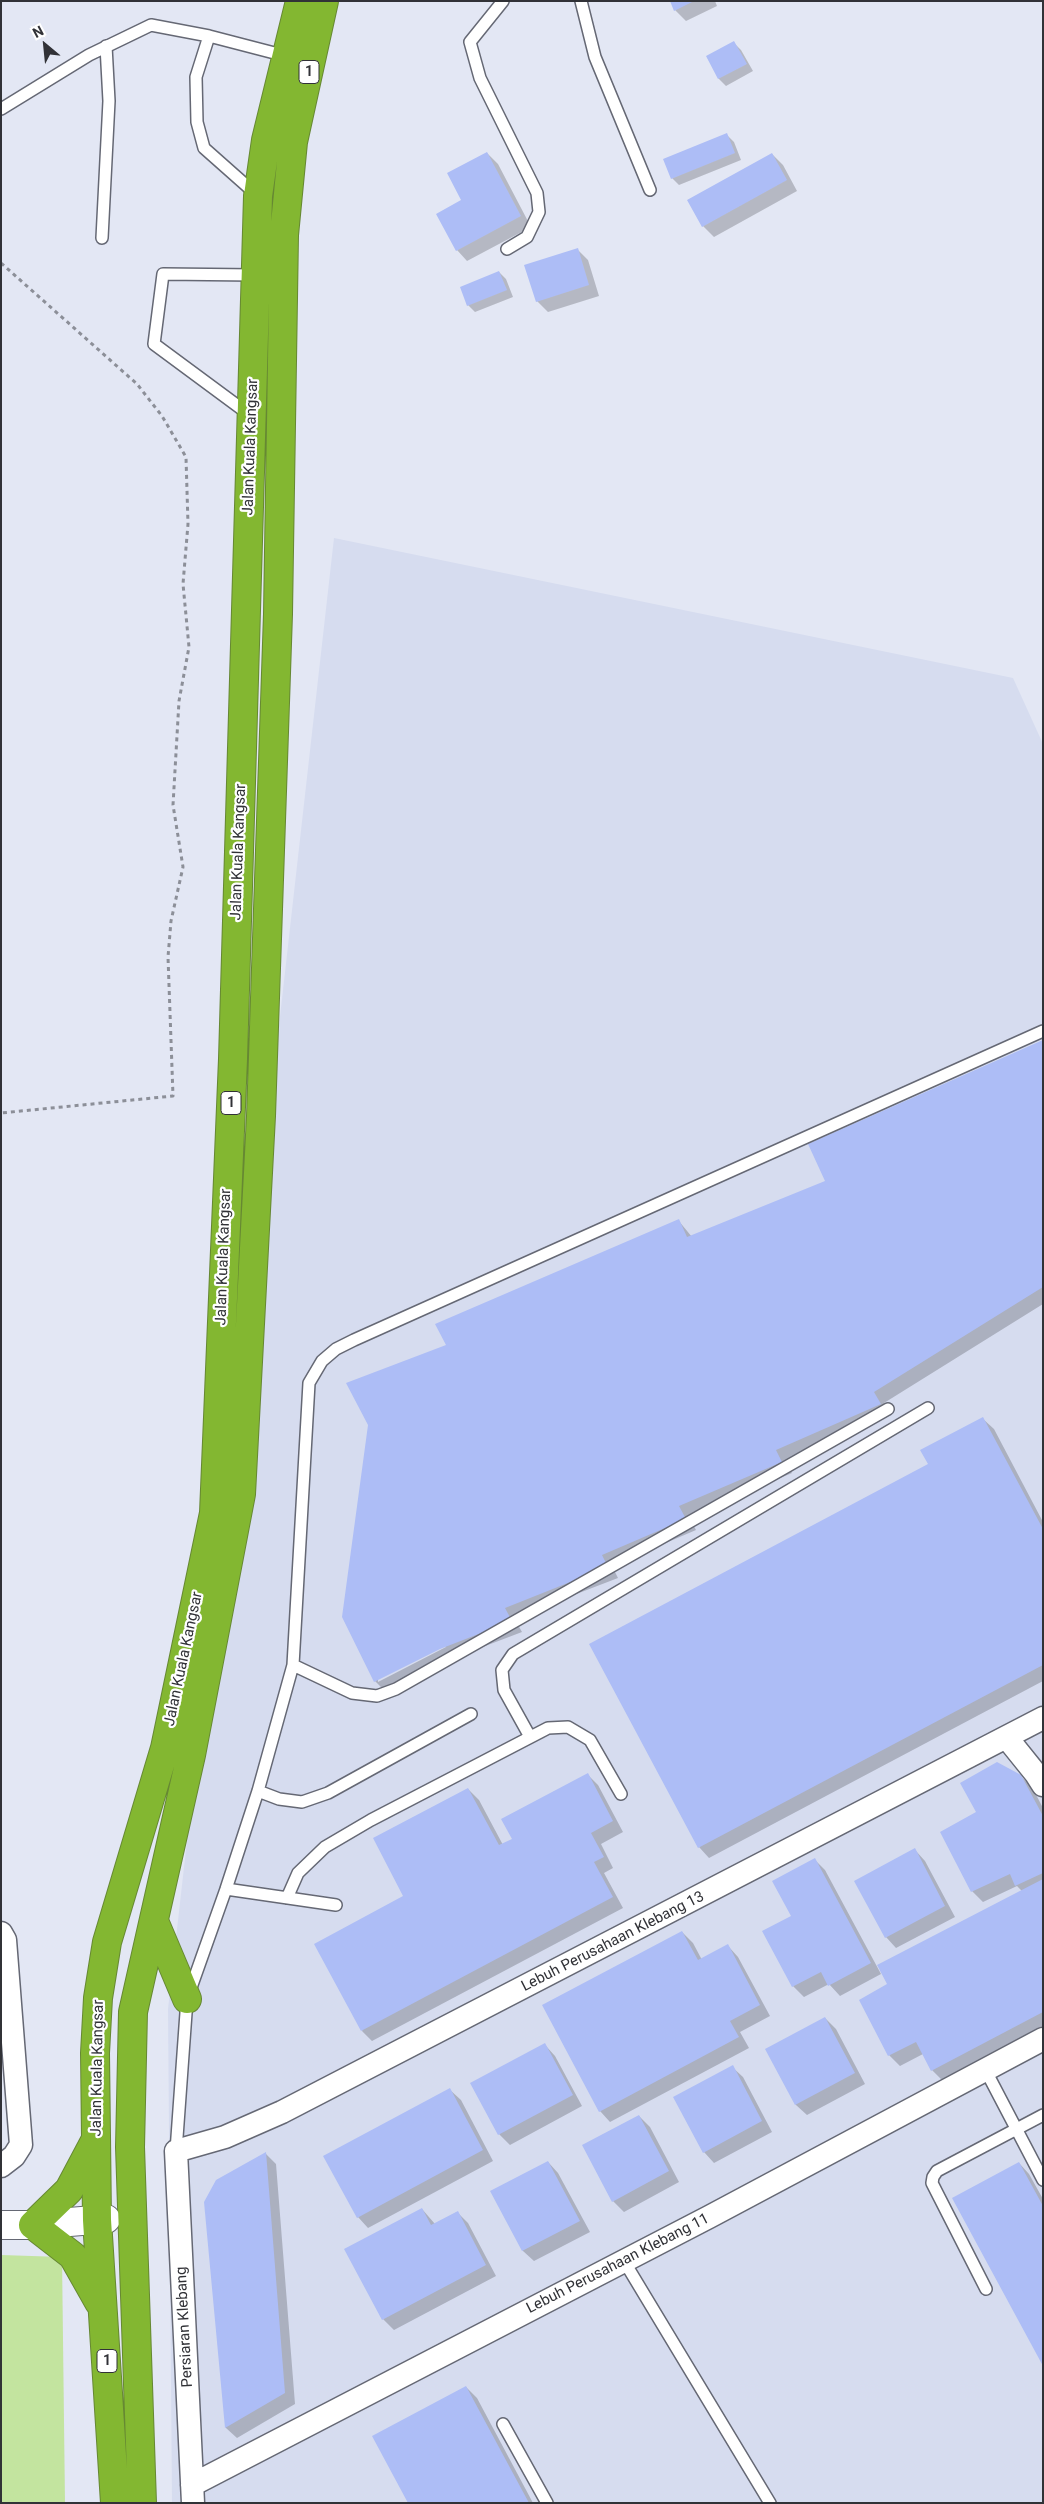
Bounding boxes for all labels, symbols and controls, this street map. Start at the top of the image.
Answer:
north arrow [20,20,70,70]
text: N [30,22,46,41]
road number: 1 [299,61,319,84]
street label: Jalan Kuala Kangsar [240,378,262,516]
street label: Jalan Kuala Kangsar [228,783,250,921]
road number: 1 [221,1092,241,1114]
street label: Jalan Kuala Kangsar [213,1188,235,1326]
street label: Jalan Kuala Kangsar [161,1590,207,1728]
street label: Lebuh Perusahaan Klebang 13 [519,1888,707,1996]
street label: Jalan Kuala Kangsar [88,2000,108,2136]
street label: Lebuh Perusahaan Klebang 11 [524,2210,712,2318]
street label: Persiaran Klebang [173,2266,197,2388]
road number: 1 [97,2350,117,2372]

